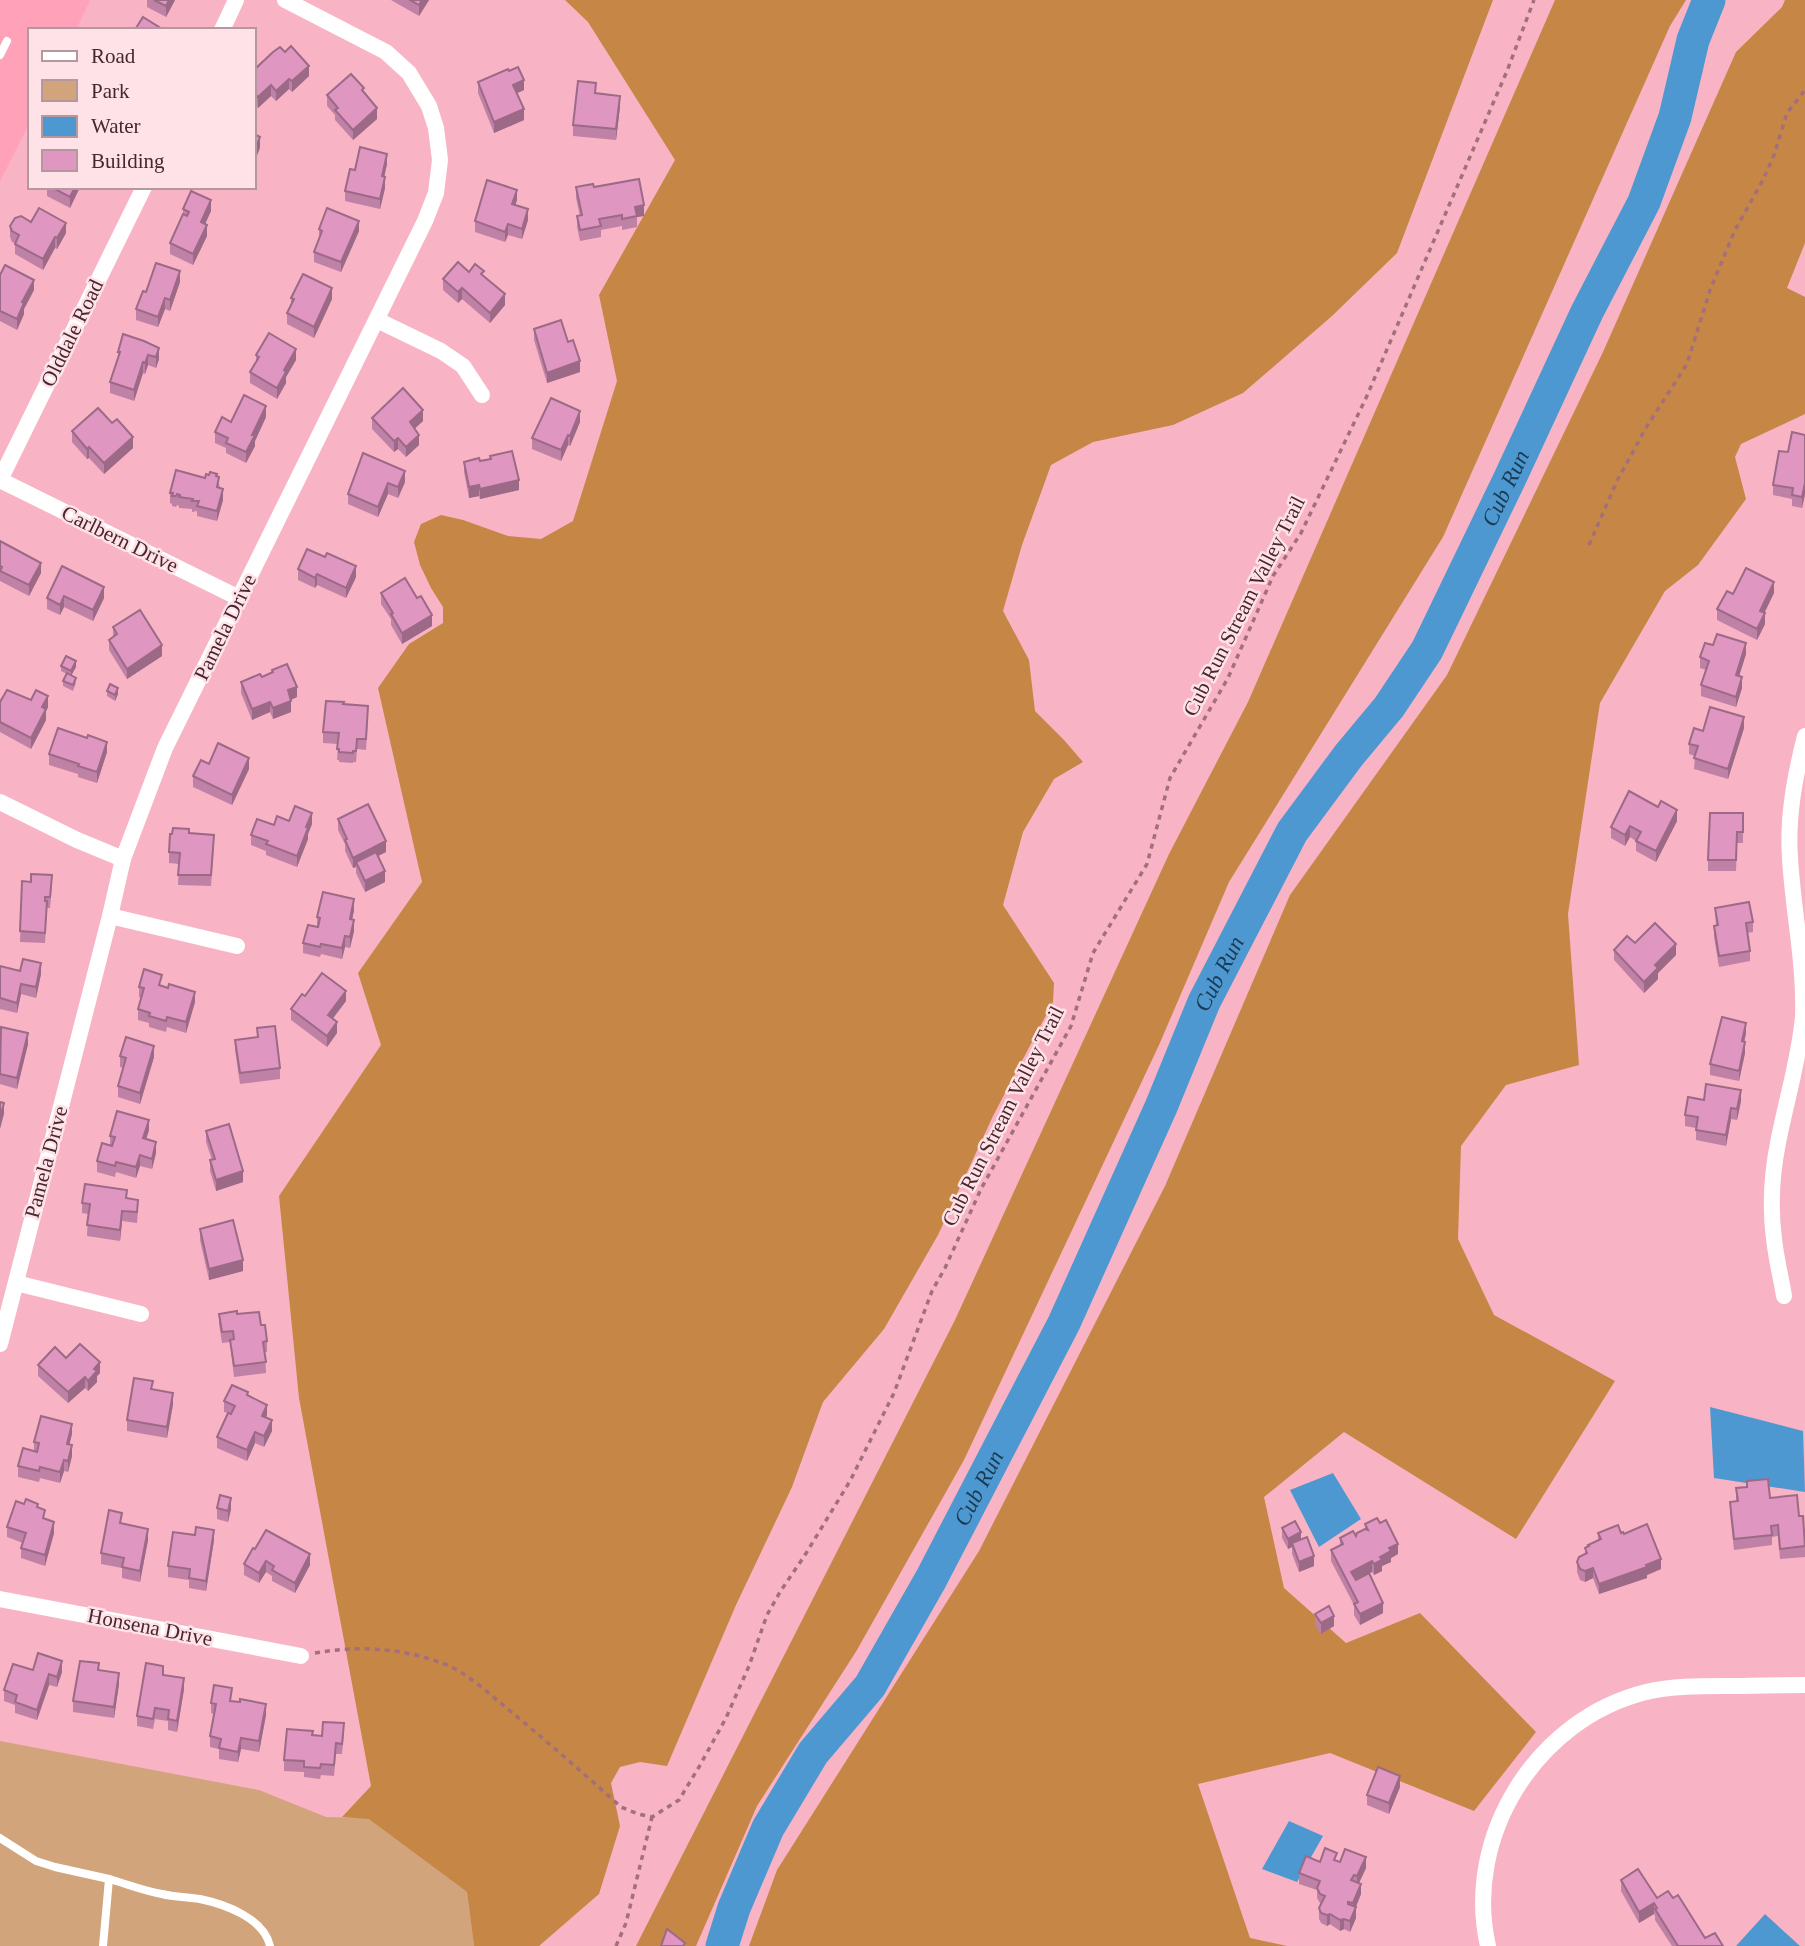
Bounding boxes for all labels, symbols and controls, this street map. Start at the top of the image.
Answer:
legend [28,28,256,189]
text: Road [91,44,136,68]
text: Park [91,79,130,103]
text: Water [91,114,141,138]
text: Building [91,149,165,173]
street label: Olddale Road [36,275,108,390]
water label: Cub Run [1476,446,1534,530]
street label: Cub Run Stream Valley Trail [1178,492,1310,720]
street label: Carlbern Drive [58,500,182,578]
street label: Pamela Drive [189,570,261,684]
water label: Cub Run [1189,932,1248,1015]
street label: Cub Run Stream Valley Trail [937,1002,1069,1230]
street label: Pamela Drive [20,1103,72,1221]
water label: Cub Run [949,1446,1008,1530]
street label: Honsena Drive [86,1603,214,1651]

